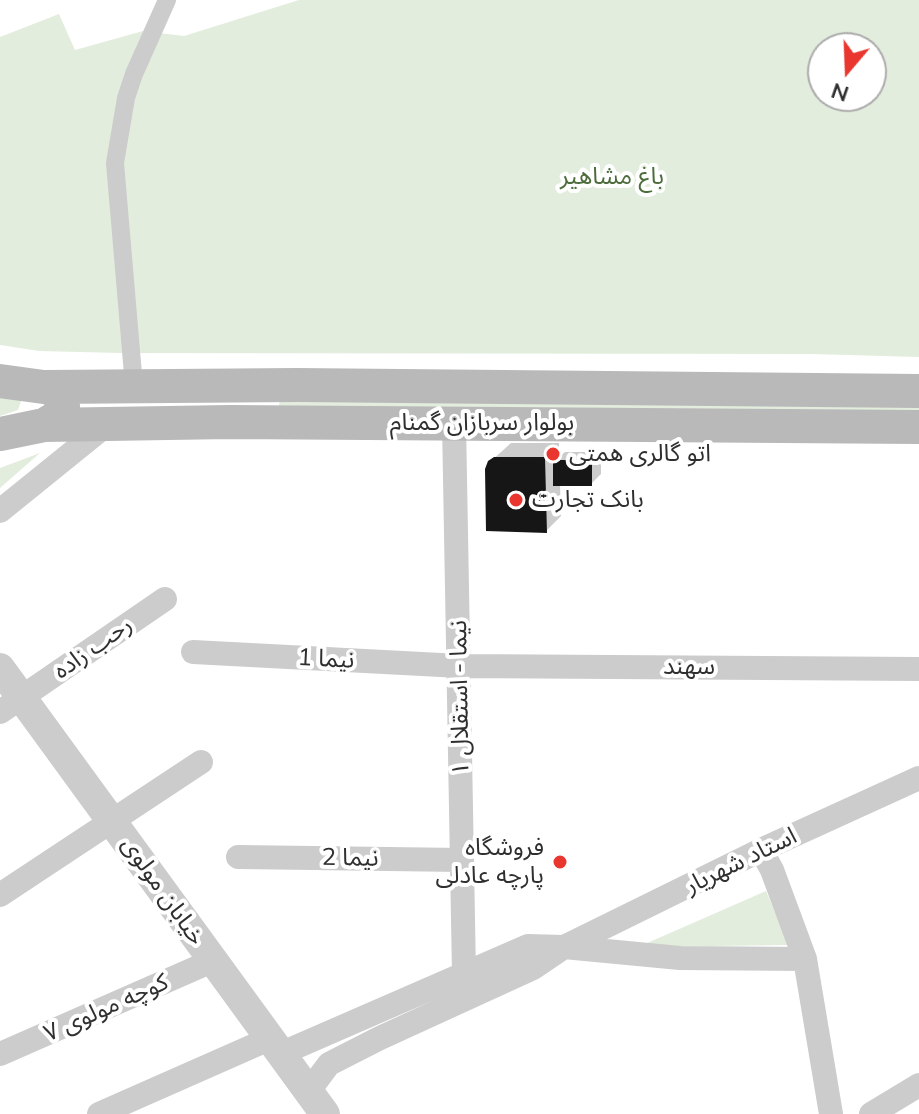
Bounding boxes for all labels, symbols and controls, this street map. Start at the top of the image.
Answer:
north arrow [807,32,887,112]
text: N [827,77,852,109]
park label: باغ مشاهیر [560,163,664,191]
street label: بولوار سربازان گمنام [390,409,574,437]
place label: اتو گالری همتی [569,440,711,468]
marker: اتو گالری همتی [544,445,562,463]
place label: بانک تجارت [532,486,644,514]
marker: بانک تجارت [507,491,525,509]
street label: رحب زاده [48,611,138,685]
street label: نیما - استقلال ۱ [444,620,476,776]
street label: نیما 1 [297,643,355,675]
street label: سهند [663,653,715,681]
street label: استاد شهریار [680,822,802,900]
street label: خیابان مولوی [115,831,211,951]
place label: فروشگاه پارچه عادلی [436,834,544,890]
street label: نیما 2 [321,843,379,873]
marker: فروشگاه پارچه عادلی [551,853,569,871]
street label: کوچه مولوی ۷ [39,968,173,1048]

